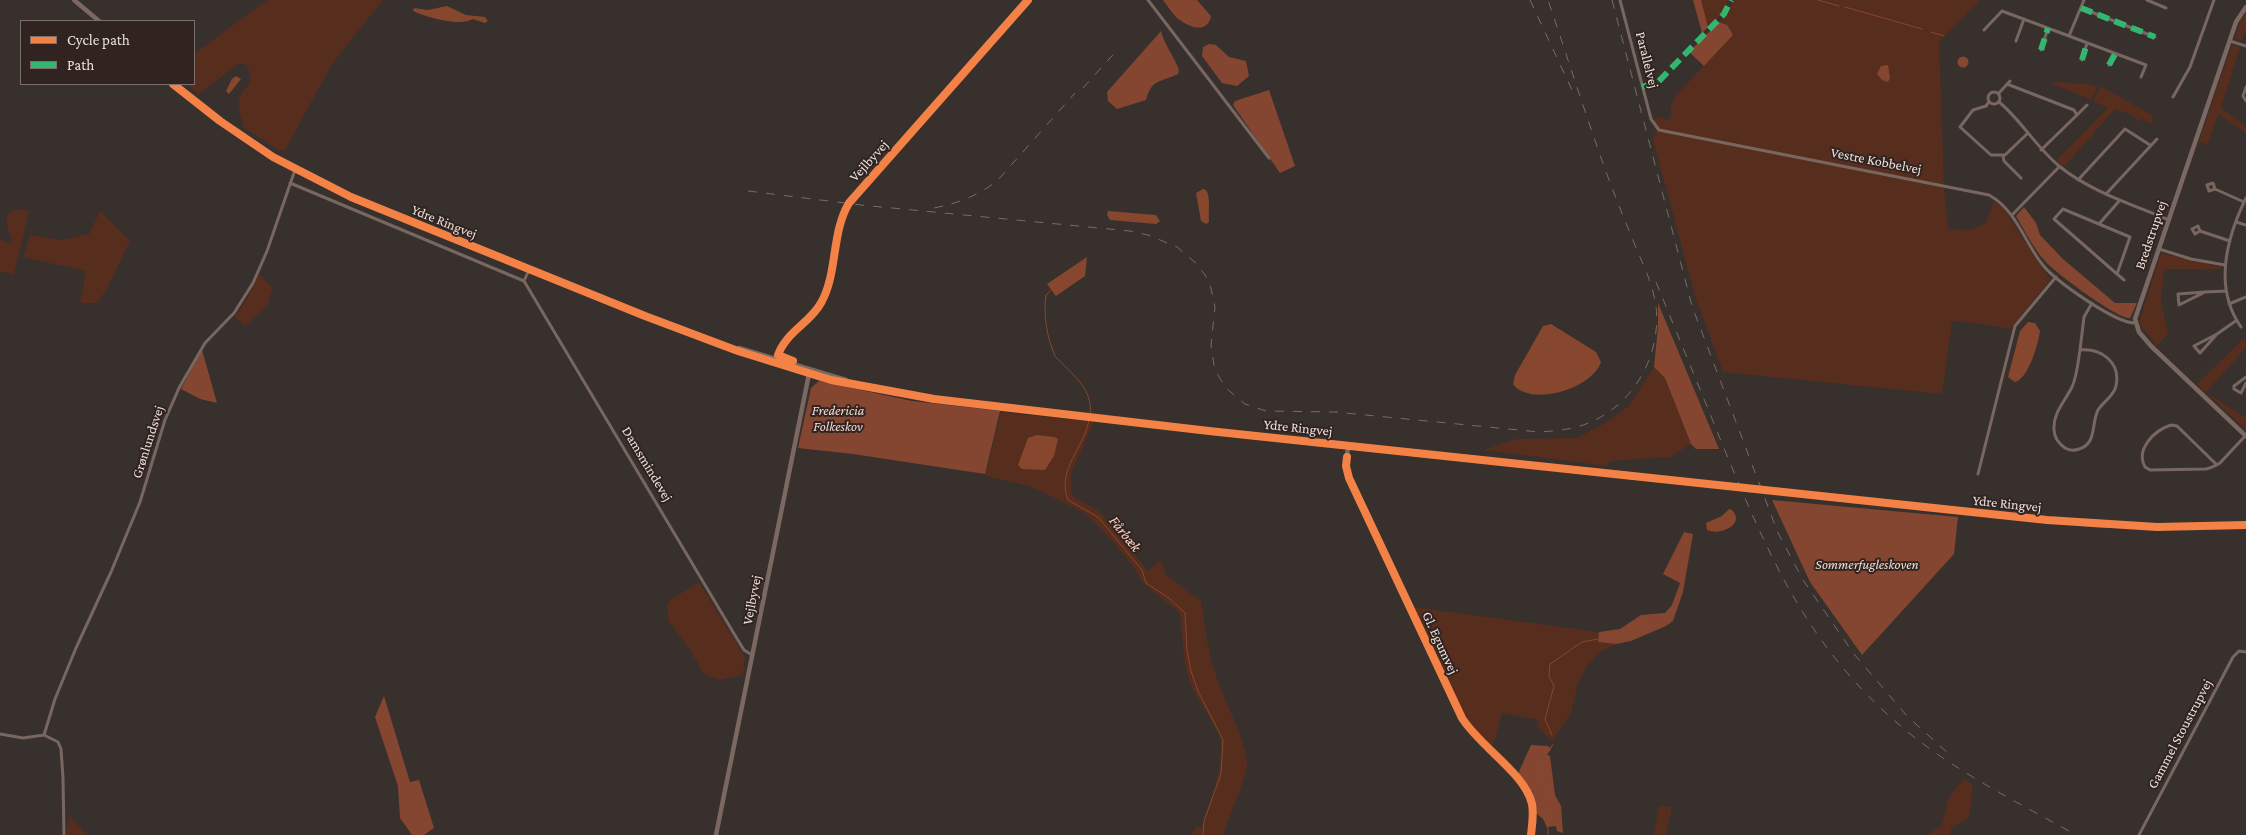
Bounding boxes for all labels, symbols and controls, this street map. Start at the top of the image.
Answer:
legend [20,20,195,85]
street label: Parallelvej [1632,30,1662,90]
text: Cycle path [67,32,130,48]
text: Path [67,57,94,73]
street label: Vejlbyvej [846,137,892,185]
street label: Vestre Kobbelvej [1829,144,1923,178]
street label: Bredstrupvej [2131,198,2171,272]
street label: Ydre Ringvej [409,201,479,243]
park label: Fredericia Folkeskov [812,403,864,436]
street label: Grønlundsvej [128,404,168,480]
street label: Ydre Ringvej [1263,416,1333,440]
street label: Damsmindevej [618,423,676,505]
street label: Ydre Ringvej [1972,492,2042,516]
water label: Fårbæk [1105,512,1145,556]
park label: Sommerfugleskoven [1815,557,1919,573]
street label: Vejlbyvej [739,574,765,626]
street label: Gl. Egumvej [1418,609,1462,677]
street label: Gammel Stoustrupvej [2144,676,2216,792]

